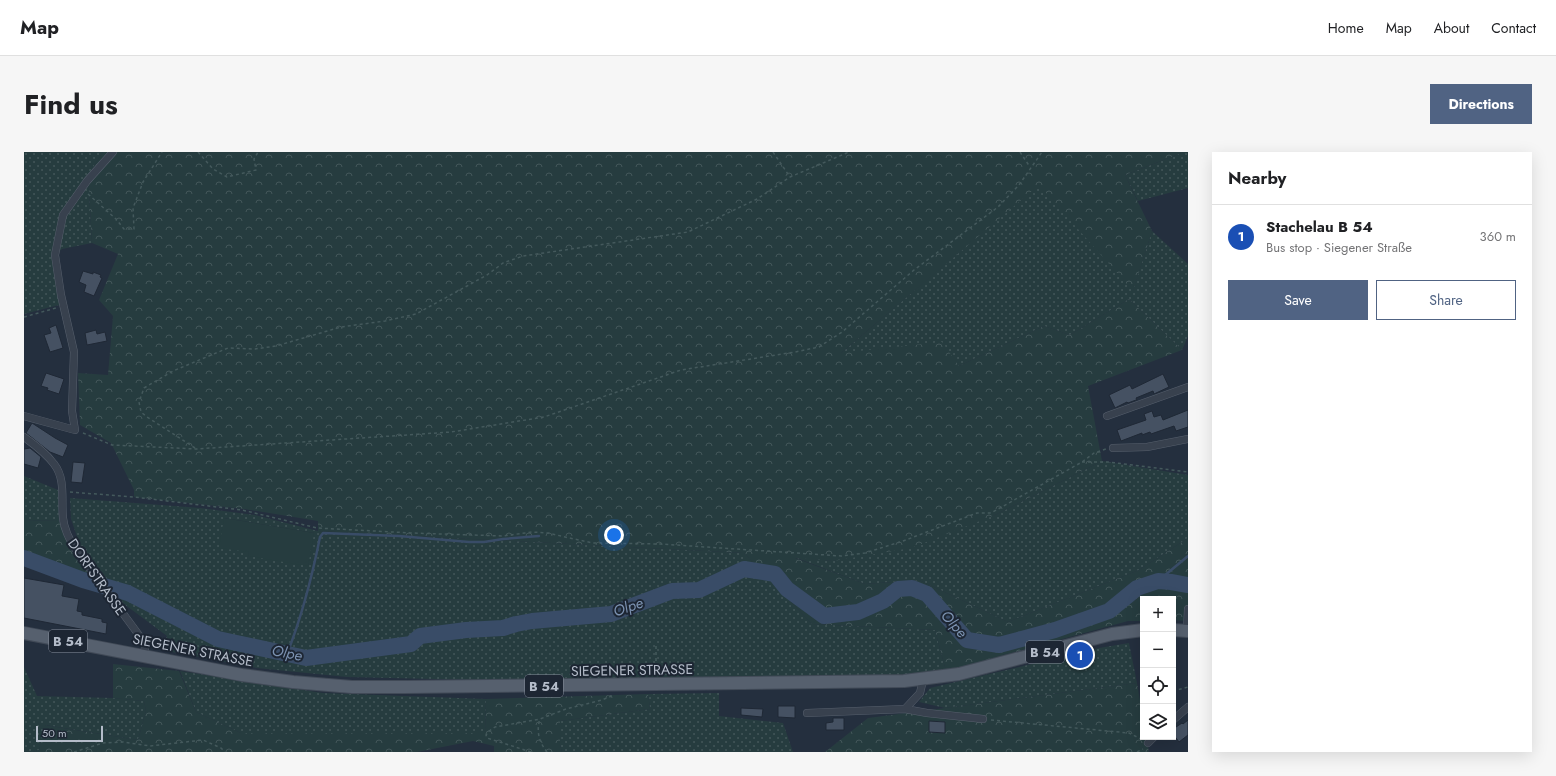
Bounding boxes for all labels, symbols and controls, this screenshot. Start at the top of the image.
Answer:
text: Map [20,14,59,41]
text: Home [1328,18,1364,38]
text: Map [1386,18,1412,38]
text: About [1434,18,1469,38]
text: Contact [1491,18,1536,38]
text: Find us [24,84,118,125]
button: Directions [1430,84,1532,124]
text: Nearby [1228,166,1286,190]
text: Stachelau B 54 [1266,216,1373,238]
text: 1 [1238,227,1244,246]
text: 360 m [1480,227,1516,246]
text: Bus stop · Siegener Straße [1266,238,1412,257]
button: Save [1228,280,1368,320]
button: Share [1376,280,1516,320]
your location [604,525,624,545]
street label: DORFSTRASSE [63,535,131,619]
water label: Olpe [610,591,647,622]
map controls [1140,596,1176,740]
button: + [1140,596,1176,632]
water label: Olpe [936,605,973,643]
street label: SIEGENER STRASSE [131,629,255,671]
road number: B 54 [49,630,87,652]
button: − [1140,632,1176,668]
water label: Olpe [270,639,305,667]
pin: 1 [1067,640,1093,670]
road number: B 54 [1026,641,1064,663]
street label: SIEGENER STRASSE [571,659,693,681]
button: locate [1140,668,1176,704]
road number: B 54 [525,675,563,697]
button: layers [1140,704,1176,740]
scale bar [36,724,103,743]
text: 50 m [42,725,67,741]

